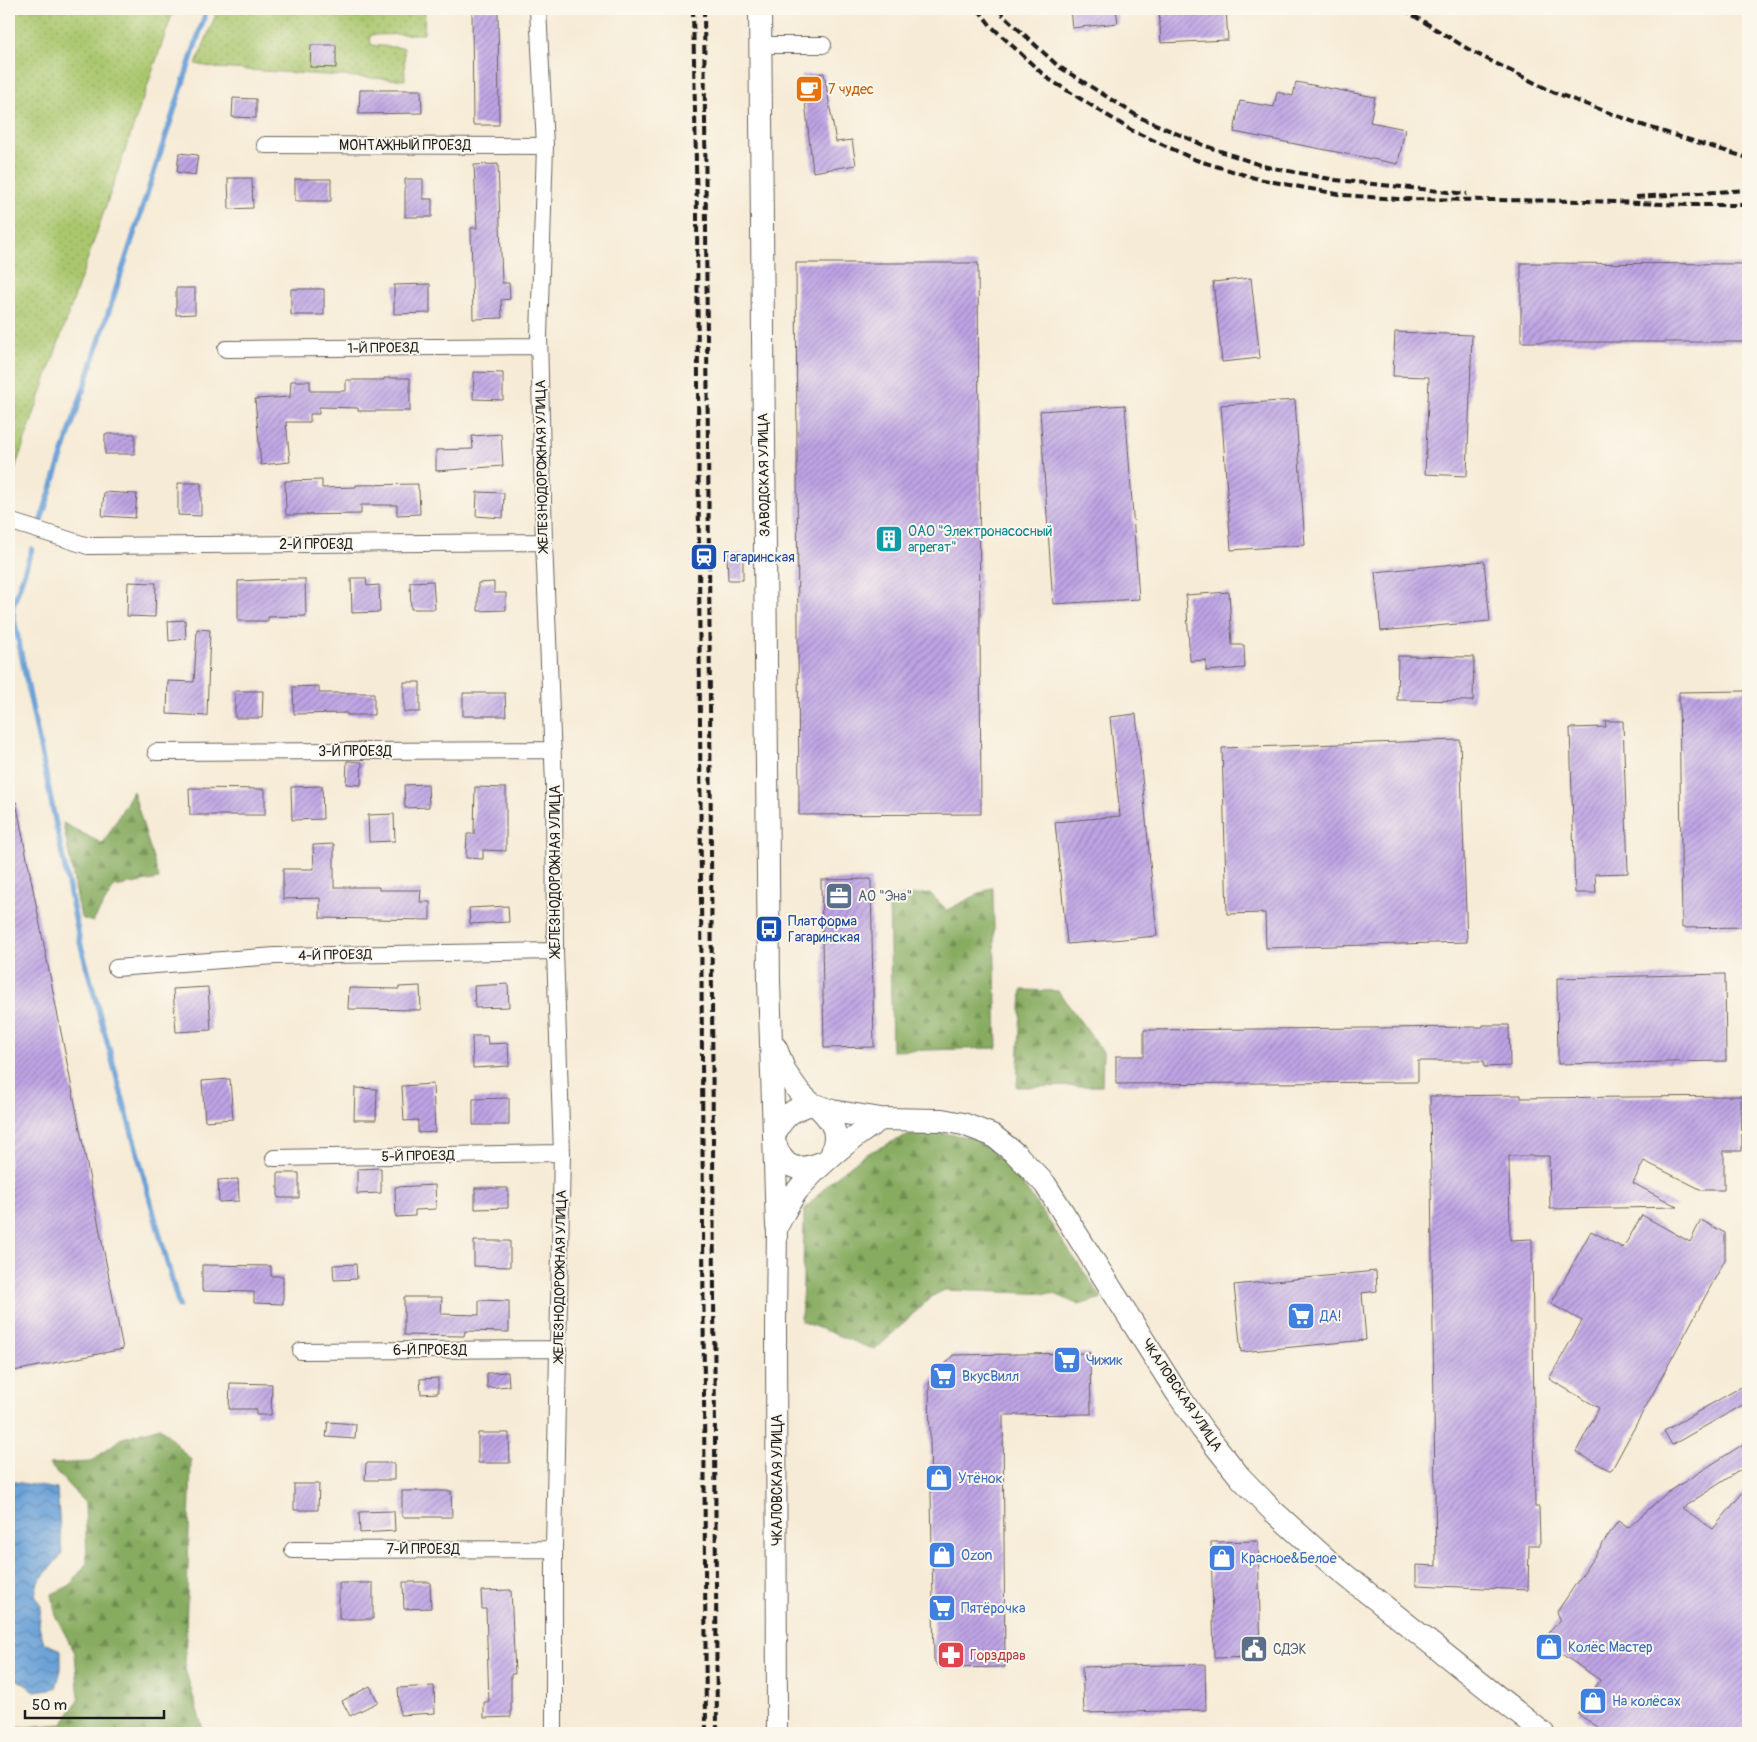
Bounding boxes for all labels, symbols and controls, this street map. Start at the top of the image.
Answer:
cafe icon: 7 чудес [794,74,824,104]
place label: 7 чудес [828,81,874,98]
street label: МОНТАЖНЫЙ ПРОЕЗД [339,137,471,154]
street label: 1-Й ПРОЕЗД [347,339,419,357]
street label: ЖЕЛЕЗНОДОРОЖНАЯ УЛИЦА [532,380,552,554]
street label: ЗАВОДСКАЯ УЛИЦА [754,413,774,537]
place label: ОАО "Электронасосный агрегат" [908,523,1053,556]
building icon: ОАО "Электронасосный агрегат" [874,524,904,554]
street label: 2-Й ПРОЕЗД [279,536,353,553]
station icon: Гагаринская [689,542,719,572]
place label: Гагаринская [723,549,795,566]
street label: 3-Й ПРОЕЗД [318,743,392,760]
street label: ЖЕЛЕЗНОДОРОЖНАЯ УЛИЦА [547,785,564,959]
office icon: АО "Эна" [824,881,854,911]
place label: АО "Эна" [858,888,912,905]
place label: Платформа Гагаринская [788,913,860,946]
bus stop icon: Платформа Гагаринская [754,914,784,944]
street label: 4-Й ПРОЕЗД [298,946,373,964]
street label: 5-Й ПРОЕЗД [381,1147,455,1165]
street label: ЖЕЛЕЗНОДОРОЖНАЯ УЛИЦА [550,1190,570,1364]
supermarket icon: ДА! [1286,1301,1316,1331]
place label: ДА! [1319,1308,1342,1325]
street label: ЧКАЛОВСКАЯ УЛИЦА [1138,1336,1226,1454]
street label: 6-Й ПРОЕЗД [393,1342,468,1359]
supermarket icon: Чижик [1052,1345,1082,1375]
place label: Чижик [1086,1352,1123,1369]
supermarket icon: ВкусВилл [928,1361,958,1391]
place label: ВкусВилл [962,1368,1019,1385]
street label: ЧКАЛОВСКАЯ УЛИЦА [769,1414,786,1546]
shop icon: Утёнок [924,1463,954,1493]
place label: Утёнок [958,1470,1003,1487]
shop icon: Ozon [927,1540,957,1570]
street label: 7-Й ПРОЕЗД [386,1541,460,1558]
shop icon: Красное&Белое [1207,1543,1237,1573]
place label: Ozon [961,1547,993,1564]
place label: Красное&Белое [1241,1550,1337,1567]
supermarket icon: Пятёрочка [927,1593,957,1623]
place label: Пятёрочка [961,1600,1025,1617]
shop icon: Колёс Мастер [1534,1632,1564,1662]
public building icon: СДЭК [1239,1634,1269,1664]
place label: Колёс Мастер [1568,1639,1653,1656]
pharmacy icon: Горздрав [936,1640,966,1670]
place label: СДЭК [1273,1641,1307,1658]
place label: Горздрав [970,1647,1026,1664]
shop icon: На колёсах [1578,1686,1608,1716]
scale bar [25,1687,164,1719]
place label: На колёсах [1612,1693,1681,1710]
text: 50 m [32,1696,67,1715]

